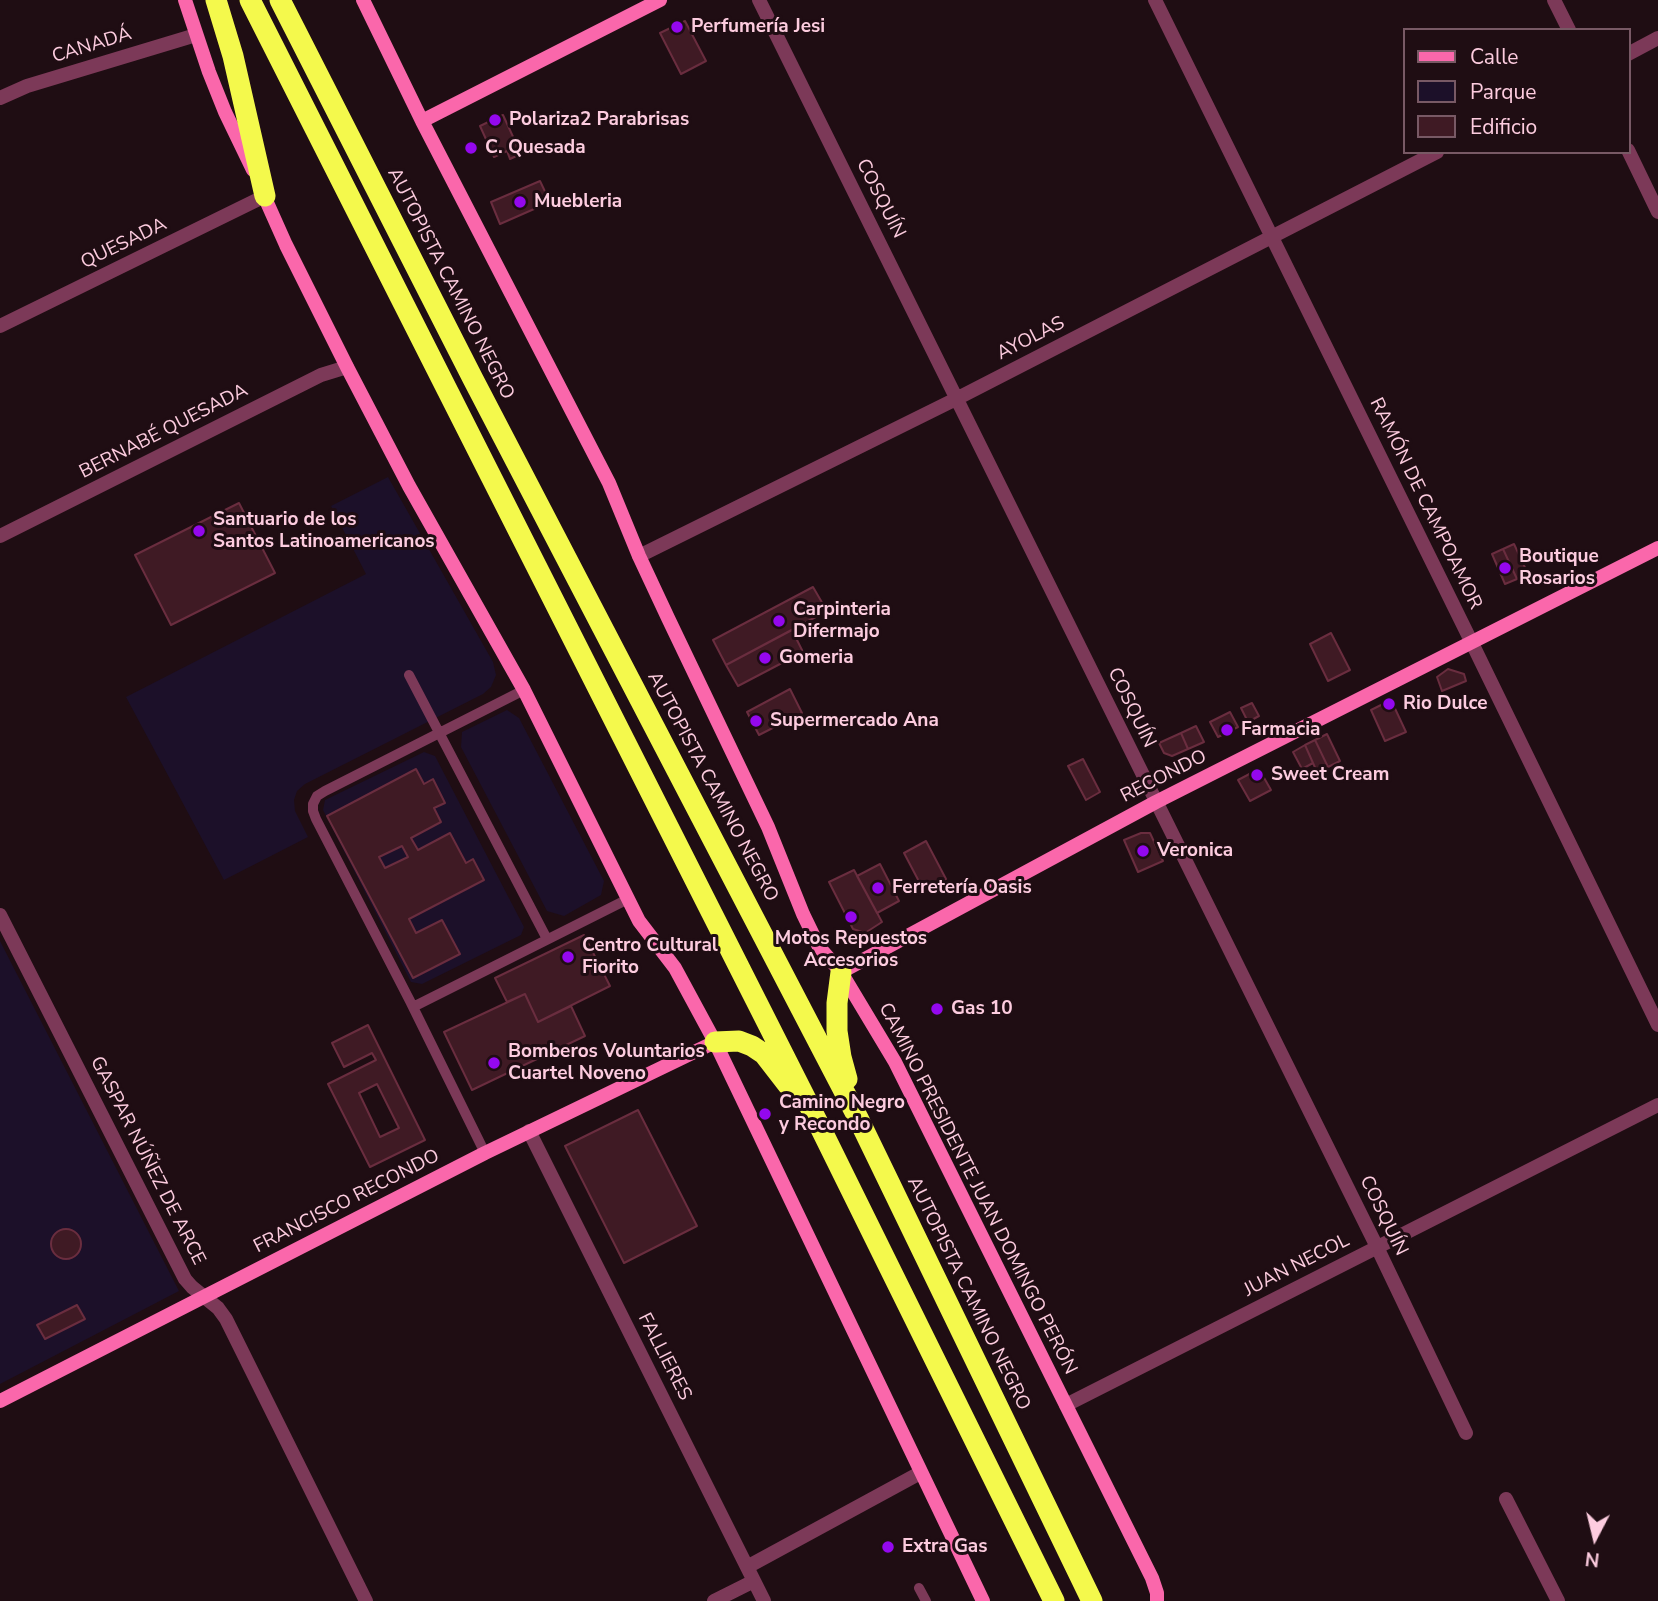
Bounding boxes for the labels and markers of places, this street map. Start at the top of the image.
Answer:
place label: Perfumería Jesi [691,16,825,38]
marker: Perfumería Jesi [669,19,685,35]
place label: Polariza2 Parabrisas [509,109,689,131]
marker: Polariza2 Parabrisas [487,112,503,128]
place label: C. Quesada [485,137,586,159]
marker: C. Quesada [463,140,479,156]
place label: Muebleria [534,191,622,213]
marker: Muebleria [512,194,528,210]
place label: Santuario de los Santos Latinoamericanos [213,509,435,553]
marker: Santuario de los Santos Latinoamericanos [191,523,207,539]
place label: Boutique Rosarios [1519,546,1599,590]
marker: Boutique Rosarios [1497,560,1513,576]
place label: Carpinteria Difermajo [793,599,891,643]
marker: Carpinteria Difermajo [771,613,787,629]
place label: Gomeria [779,647,854,669]
marker: Gomeria [757,650,773,666]
place label: Rio Dulce [1403,693,1487,715]
marker: Rio Dulce [1381,696,1397,712]
place label: Supermercado Ana [770,710,939,732]
marker: Supermercado Ana [748,713,764,729]
place label: Farmacia [1241,719,1320,741]
marker: Farmacia [1219,722,1235,738]
place label: Sweet Cream [1271,764,1389,786]
marker: Sweet Cream [1249,767,1265,783]
place label: Veronica [1157,840,1233,862]
marker: Veronica [1135,843,1151,859]
place label: Ferretería Oasis [892,877,1032,899]
marker: Ferretería Oasis [870,880,886,896]
marker: Motos Repuestos Accesorios [843,909,859,925]
place label: Motos Repuestos Accesorios [775,928,927,972]
place label: Centro Cultural Fiorito [582,935,718,979]
marker: Centro Cultural Fiorito [560,949,576,965]
place label: Gas 10 [951,998,1013,1020]
marker: Gas 10 [929,1001,945,1017]
place label: Bomberos Voluntarios Cuartel Noveno [508,1041,705,1085]
marker: Bomberos Voluntarios Cuartel Noveno [486,1055,502,1071]
place label: Camino Negro y Recondo [779,1092,905,1136]
marker: Camino Negro y Recondo [757,1106,773,1122]
place label: Extra Gas [902,1536,988,1558]
marker: Extra Gas [880,1539,896,1555]

